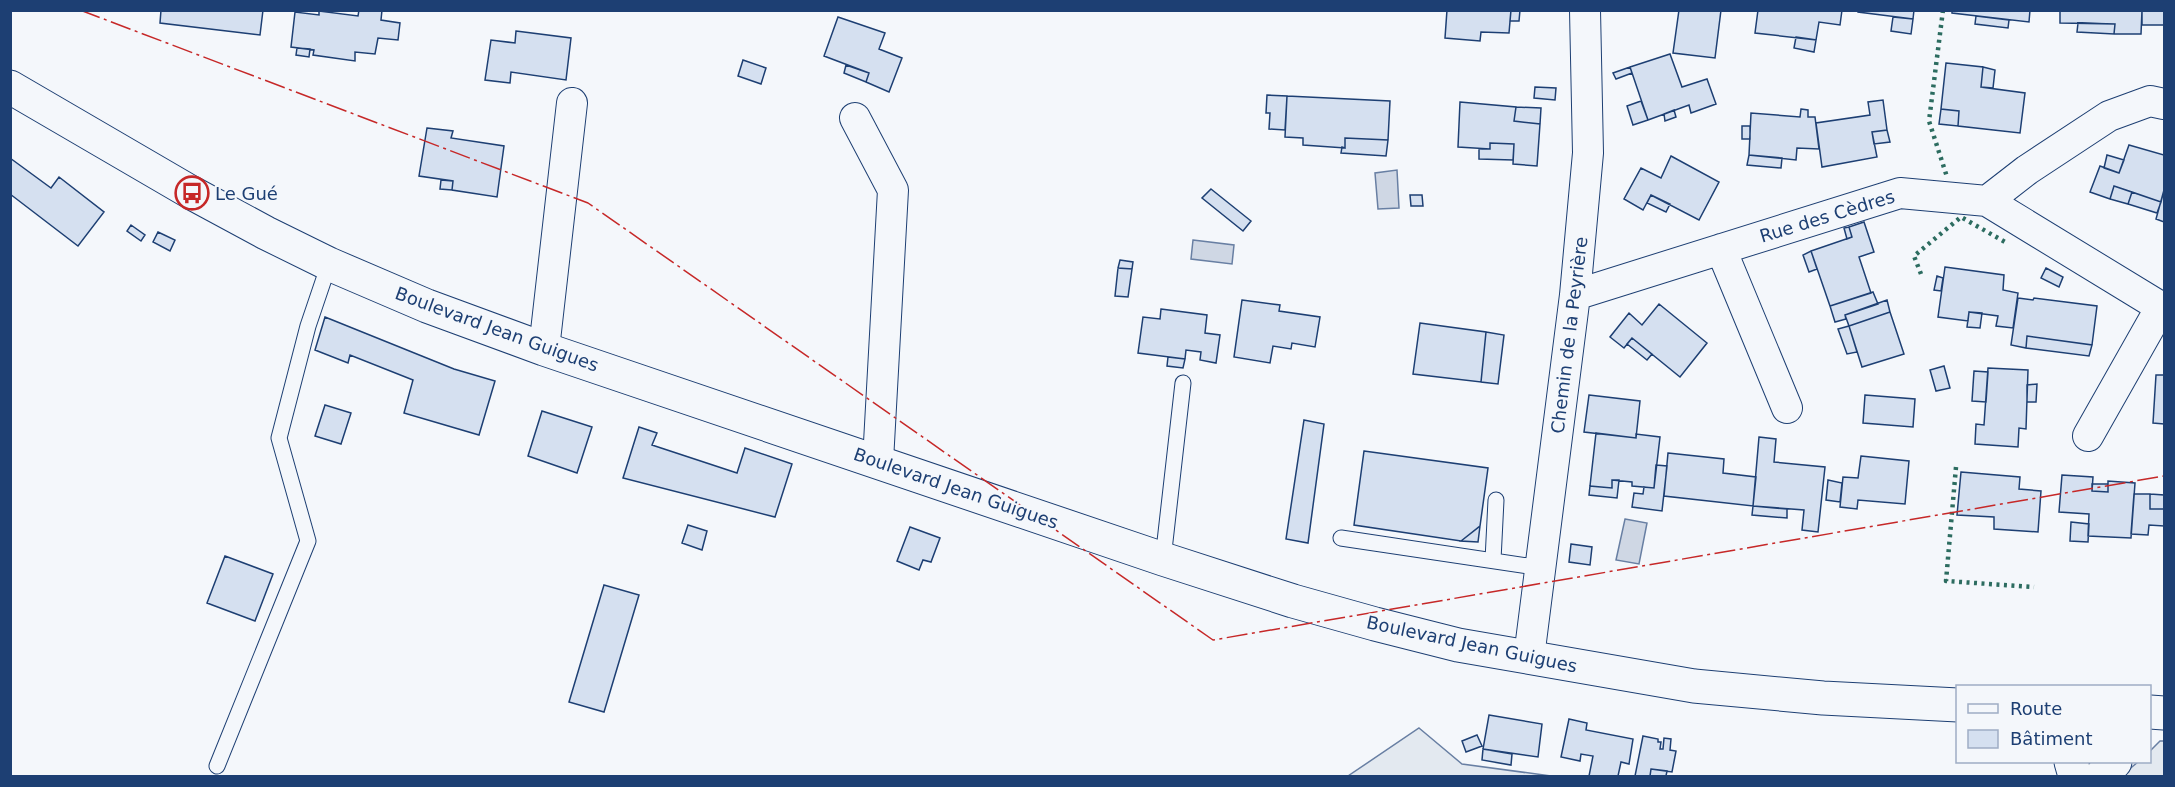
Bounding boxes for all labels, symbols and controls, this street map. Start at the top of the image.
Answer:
bus stop icon: Le Gué [174,175,210,211]
place label: Le Gué [215,183,278,204]
street label: Rue des Cèdres [1757,185,1897,247]
street label: Chemin de la Peyrière [1547,235,1591,435]
street label: Boulevard Jean Guigues [392,282,602,376]
street label: Boulevard Jean Guigues [851,443,1061,533]
street label: Boulevard Jean Guigues [1365,611,1579,677]
legend [1956,685,2151,763]
text: Route [2010,698,2062,719]
text: Bâtiment [2010,728,2093,749]

